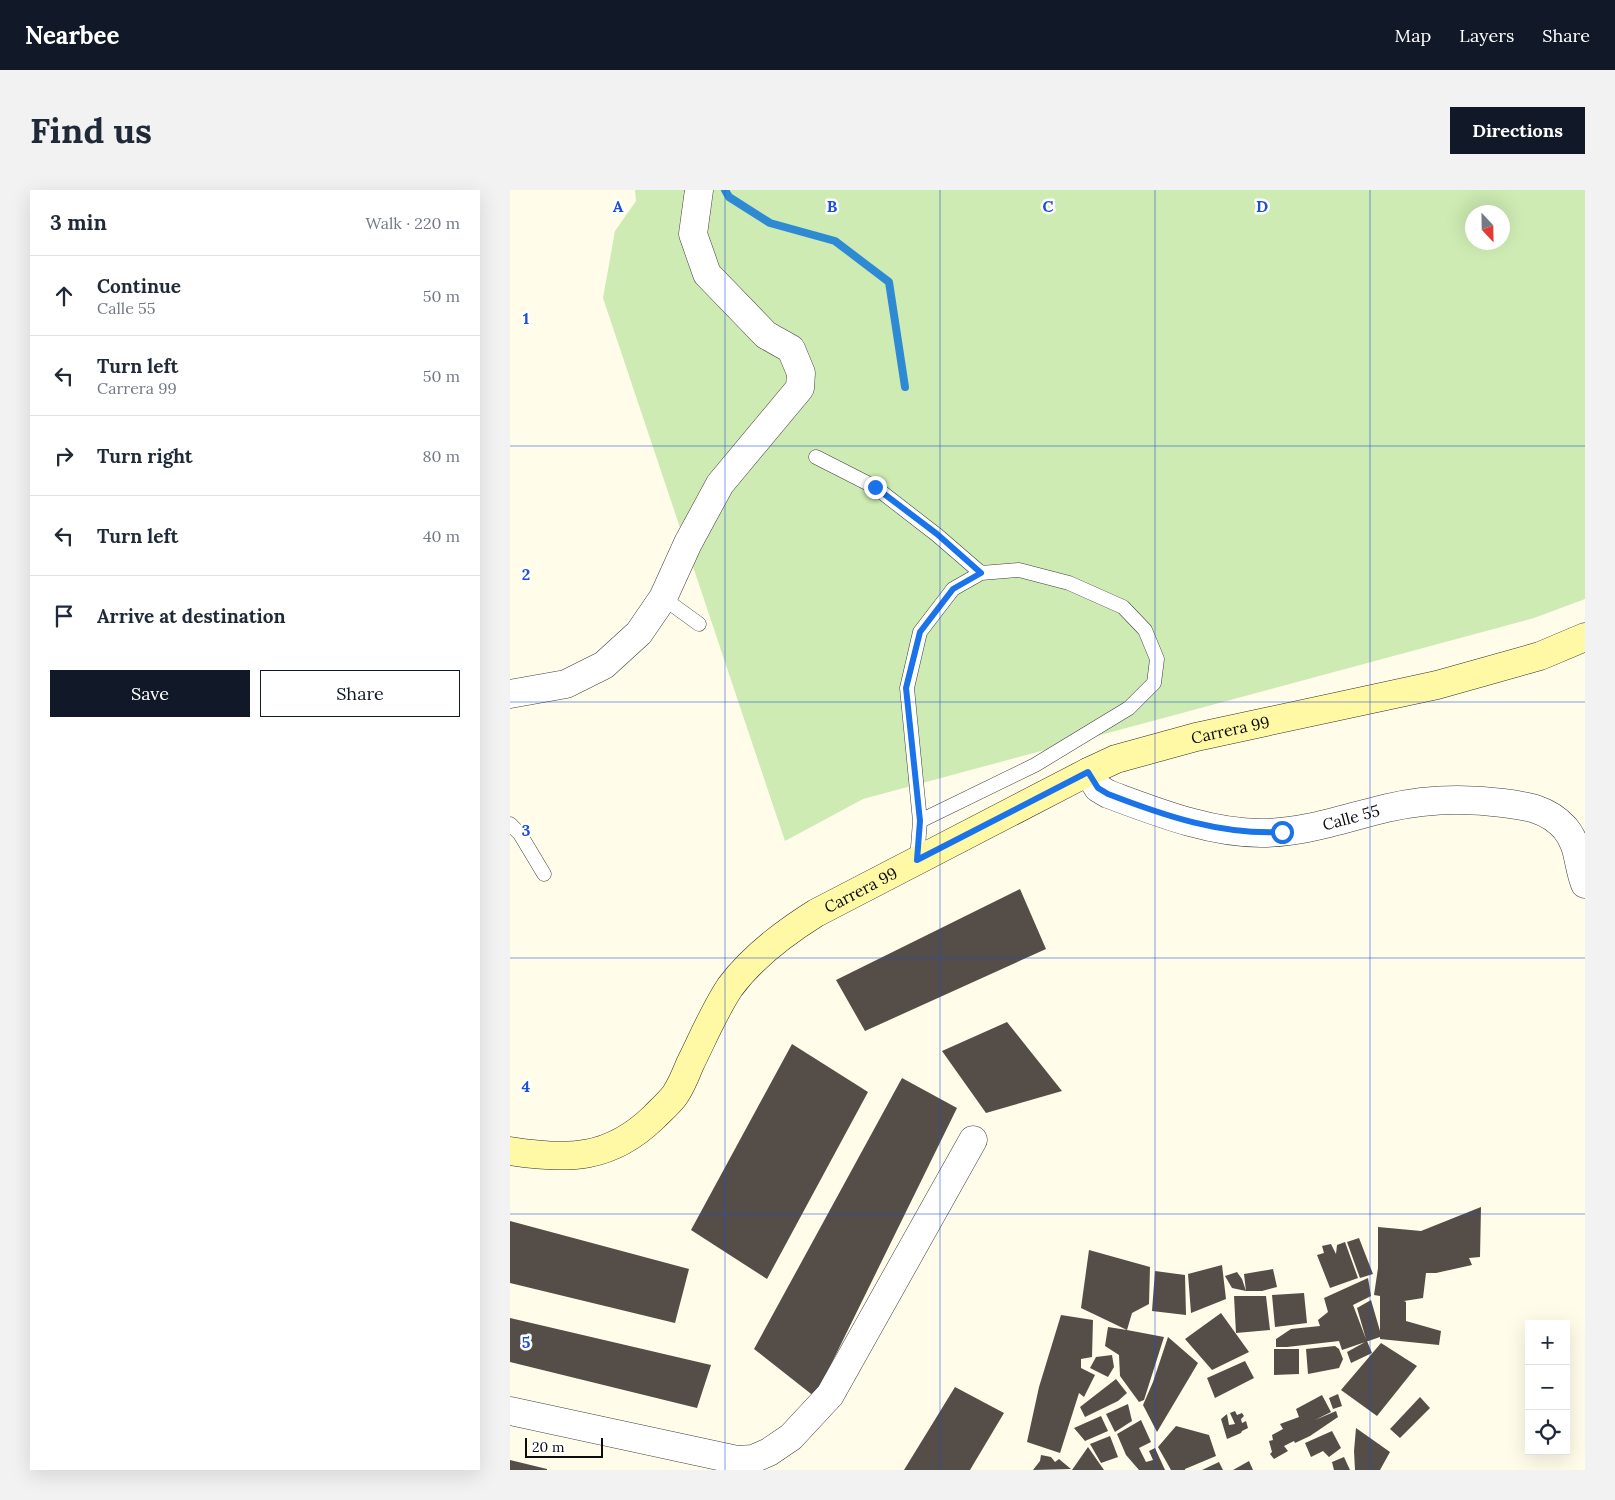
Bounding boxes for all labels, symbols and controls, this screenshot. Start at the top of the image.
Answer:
text: Nearbee [25,20,119,51]
text: Map [1395,24,1431,47]
text: Layers [1459,24,1514,47]
text: Share [1542,24,1590,47]
button: Directions [1450,107,1585,154]
text: Find us [30,108,152,153]
text: A [613,196,624,216]
text: B [827,196,838,216]
text: C [1042,196,1054,216]
text: D [1256,196,1268,216]
north arrow [1465,205,1510,250]
text: 3 min [50,209,107,236]
text: Walk · 220 m [365,213,460,233]
text: Continue [97,274,181,298]
icon: ahead [50,282,78,310]
text: 50 m [423,286,460,306]
text: Calle 55 [97,298,155,318]
text: 1 [523,308,529,328]
text: Turn left [97,354,178,378]
icon: left [50,362,78,390]
text: 50 m [423,366,460,386]
text: Carrera 99 [97,378,177,398]
icon: right [50,442,78,470]
text: Turn right [97,444,193,468]
text: 80 m [423,446,460,466]
route end [864,476,887,499]
icon: left [50,522,78,550]
text: Turn left [97,524,178,548]
text: 40 m [423,526,460,546]
text: 2 [522,564,530,584]
icon: arrive [50,602,78,630]
text: Arrive at destination [97,604,286,628]
button: Save [50,670,250,717]
button: Share [260,670,460,717]
street label: Carrera 99 [1189,711,1271,748]
street label: Calle 55 [1320,800,1382,834]
text: 3 [522,820,531,840]
route start [1271,821,1294,844]
street label: Carrera 99 [821,863,901,917]
text: 4 [522,1076,531,1096]
map controls [1525,1320,1570,1455]
button: + [1525,1320,1570,1365]
text: 5 [522,1332,531,1352]
button: − [1525,1365,1570,1410]
button: locate [1525,1410,1570,1455]
scale bar [525,1435,602,1458]
text: 20 m [532,1438,564,1456]

